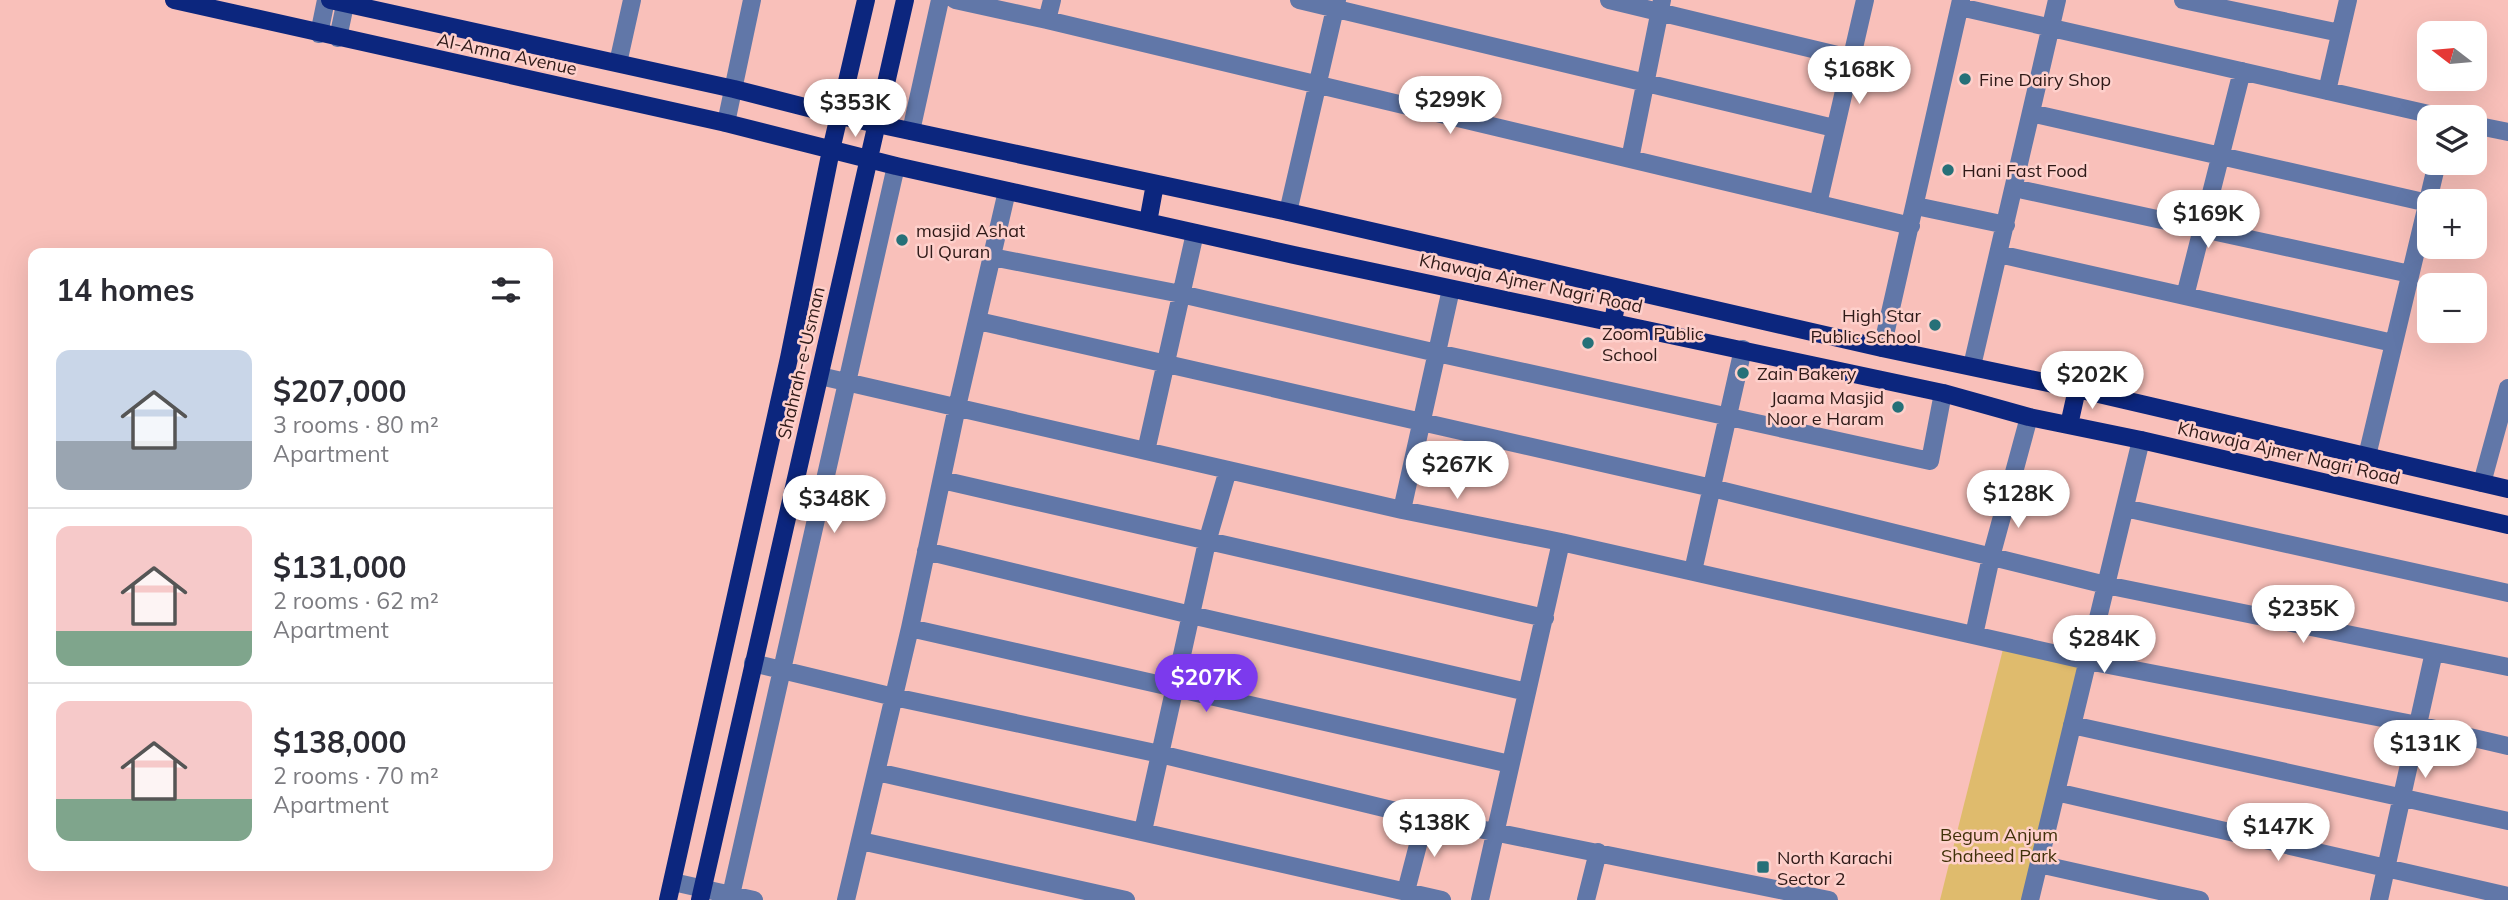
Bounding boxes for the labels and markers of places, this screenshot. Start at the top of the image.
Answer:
pin: $168K [1810,46,1908,106]
place label: Fine Dairy Shop [1979,68,2111,91]
marker: Fine Dairy Shop [1957,71,1973,87]
pin: $299K [1401,76,1499,136]
pin: $353K [806,80,904,139]
place label: Hani Fast Food [1962,159,2088,182]
marker: Hani Fast Food [1940,162,1956,178]
pin: $169K [2159,190,2257,250]
place label: masjid Ashat Ul Quran [916,219,1025,263]
marker: masjid Ashat Ul Quran [894,232,910,248]
place label: High Star Public School [1811,304,1921,348]
marker: High Star Public School [1927,317,1943,333]
place label: Zoom Public School [1602,322,1704,366]
marker: Zoom Public School [1580,335,1596,351]
pin: $202K [2043,352,2141,411]
place label: Zain Bakery [1757,362,1857,385]
marker: Zain Bakery [1735,365,1751,381]
place label: Jaama Masjid Noor e Haram [1767,386,1884,430]
marker: Jaama Masjid Noor e Haram [1890,399,1906,415]
pin: $267K [1408,442,1506,501]
pin: $128K [1969,470,2067,530]
pin: $348K [785,476,883,535]
pin: $235K [2254,586,2352,645]
pin: $284K [2055,616,2153,675]
pin: $207K [1157,654,1255,714]
pin: $131K [2376,720,2474,780]
pin: $138K [1385,800,1483,859]
pin: $147K [2229,804,2327,863]
place label: North Karachi Sector 2 [1777,846,1892,890]
marker: North Karachi Sector 2 [1755,859,1771,875]

